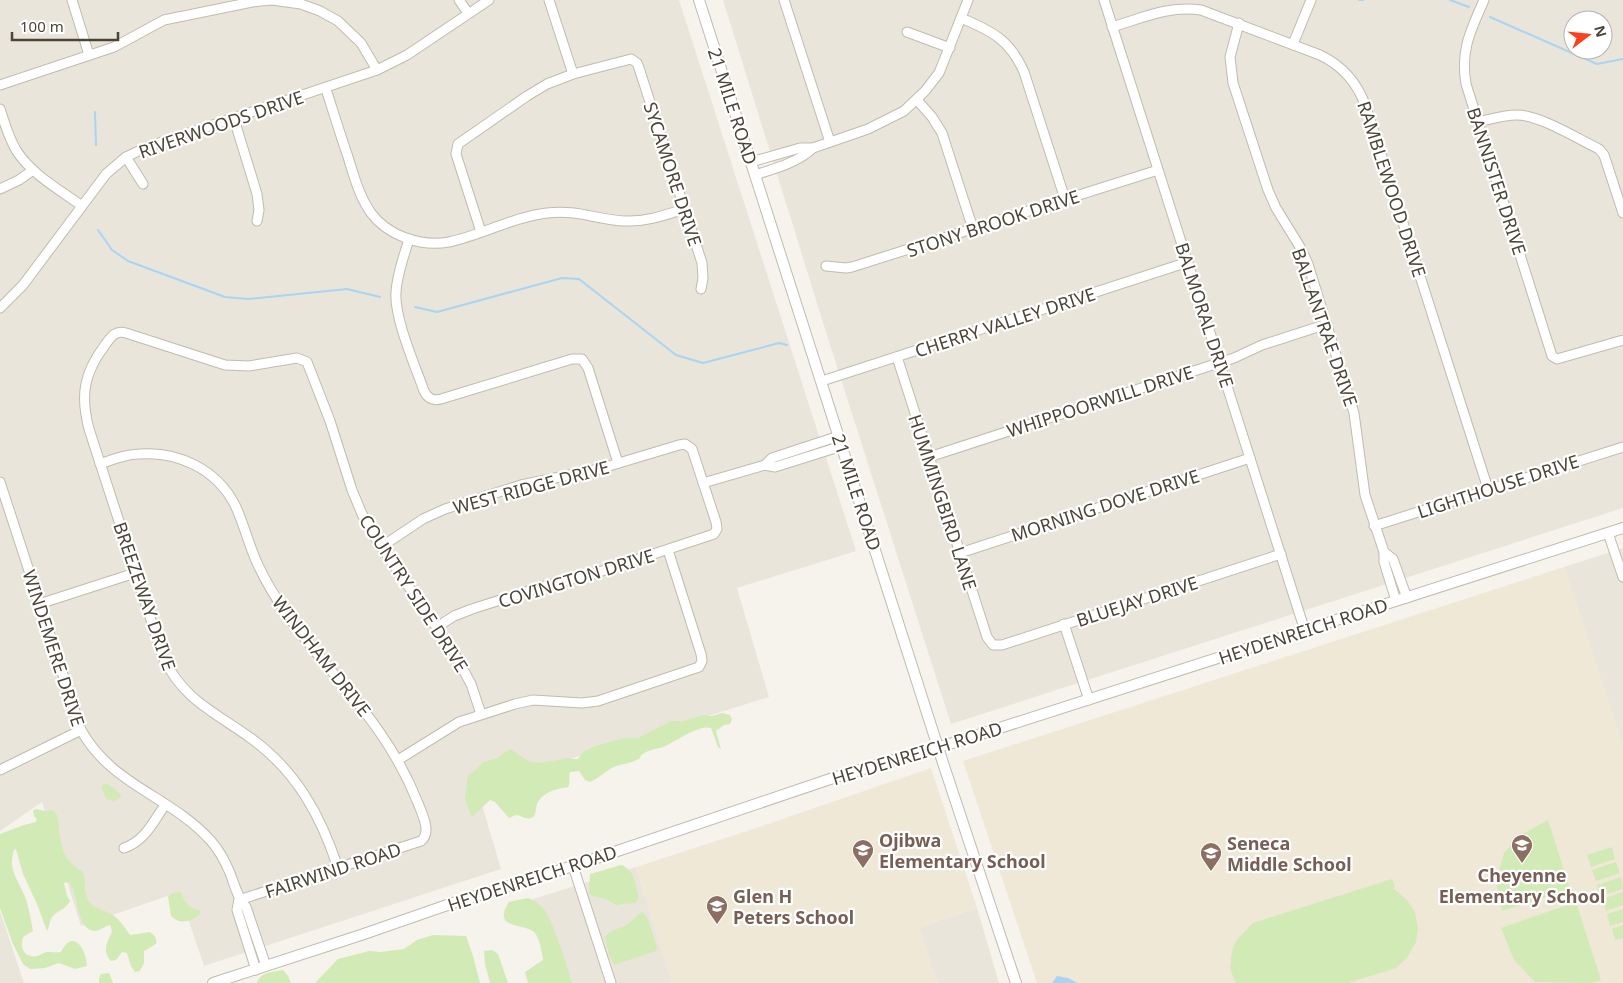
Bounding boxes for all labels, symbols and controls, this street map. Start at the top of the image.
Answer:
scale bar [12,10,119,42]
north arrow [1563,10,1613,60]
text: 100 m [20,16,64,36]
text: N [1590,23,1612,39]
street label: 21 MILE ROAD [703,45,763,167]
street label: RIVERWOODS DRIVE [135,85,307,163]
street label: RAMBLEWOOD DRIVE [1352,98,1432,280]
street label: SYCAMORE DRIVE [638,99,708,249]
street label: BANNISTER DRIVE [1462,104,1532,258]
street label: STONY BROOK DRIVE [904,184,1082,262]
street label: BALMORAL DRIVE [1170,239,1240,391]
street label: BALLANTRAE DRIVE [1287,245,1363,409]
street label: CHERRY VALLEY DRIVE [912,281,1098,363]
street label: WHIPPOORWILL DRIVE [1004,359,1196,443]
street label: HUMMINGBIRD LANE [903,411,983,593]
street label: 21 MILE ROAD [827,431,887,553]
street label: LIGHTHOUSE DRIVE [1414,449,1582,523]
street label: WEST RIDGE DRIVE [450,455,612,519]
street label: MORNING DOVE DRIVE [1008,463,1202,547]
street label: COUNTRY SIDE DRIVE [354,510,474,676]
street label: BREEZEWAY DRIVE [108,518,182,674]
street label: COVINGTON DRIVE [495,543,657,613]
street label: WINDEMERE DRIVE [17,567,91,729]
street label: BLUEJAY DRIVE [1073,570,1201,632]
street label: WINDHAM DRIVE [267,591,377,721]
street label: HEYDENREICH ROAD [1215,592,1391,670]
street label: HEYDENREICH ROAD [829,716,1005,790]
place label: Ojibwa Elementary School [879,828,1046,873]
place label: Seneca Middle School [1227,831,1352,876]
school or university icon: Cheyenne Elementary School [1510,833,1534,864]
street label: FAIRWIND ROAD [262,837,404,903]
school or university icon: Ojibwa Elementary School [851,838,875,869]
street label: HEYDENREICH ROAD [444,839,620,917]
school or university icon: Seneca Middle School [1199,841,1223,872]
place label: Cheyenne Elementary School [1439,863,1605,908]
place label: Glen H Peters School [733,884,854,929]
school or university icon: Glen H Peters School [705,894,729,925]

